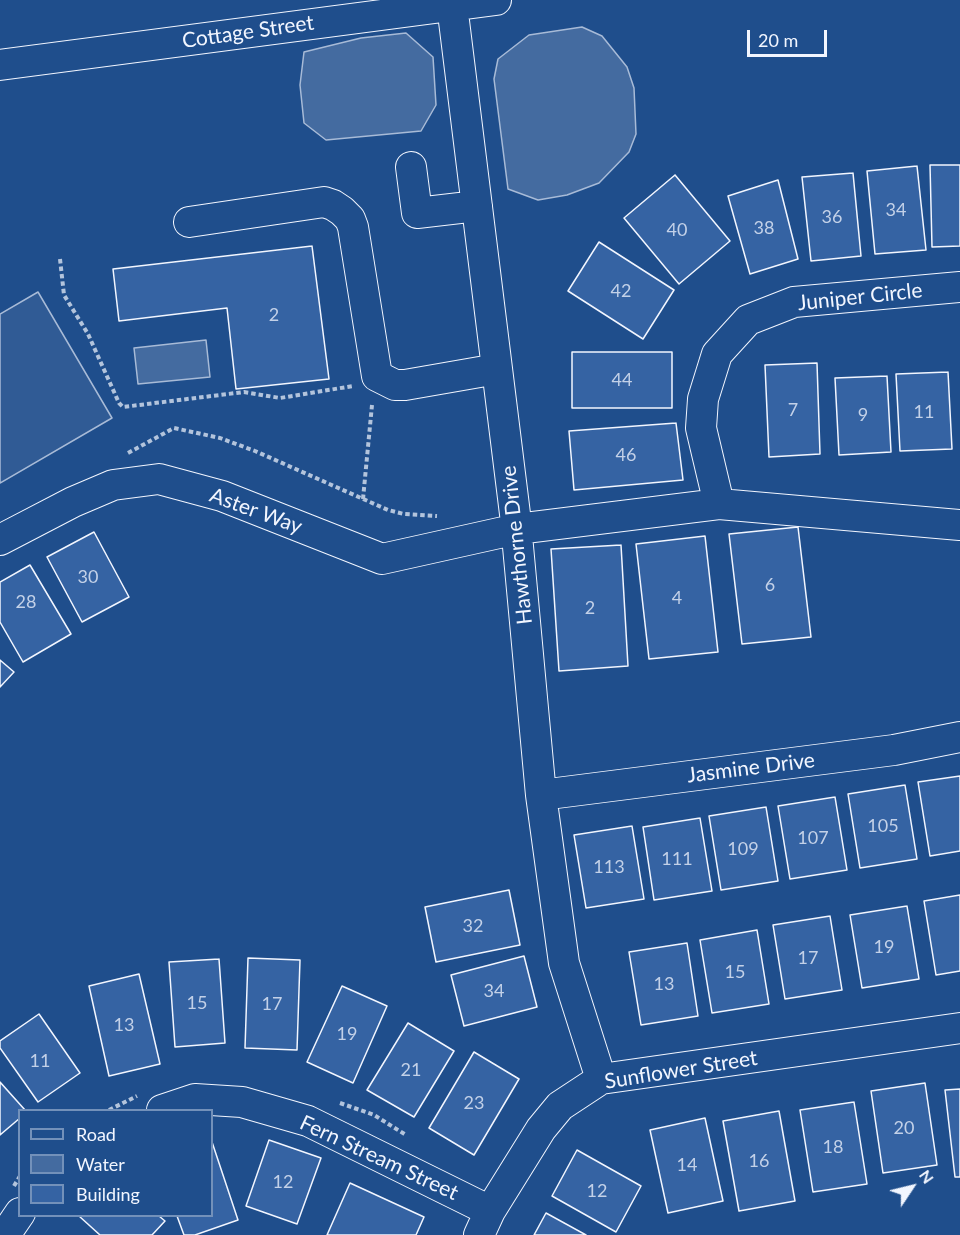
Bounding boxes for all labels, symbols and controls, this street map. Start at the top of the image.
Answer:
street label: Cottage Street [180,10,316,54]
scale bar [750,18,830,56]
text: 20 m [758,29,798,51]
house number: 34 [886,199,906,221]
house number: 36 [822,206,842,228]
house number: 38 [754,217,774,239]
house number: 40 [667,219,687,241]
street label: Juniper Circle [796,278,924,316]
house number: 42 [611,280,631,302]
house number: 2 [269,304,279,326]
house number: 44 [612,369,632,391]
house number: 7 [788,399,798,421]
house number: 11 [914,401,934,423]
house number: 9 [858,404,868,426]
house number: 46 [616,444,636,466]
street label: Hawthorne Drive [496,464,538,626]
street label: Aster Way [206,483,306,539]
house number: 30 [78,566,98,588]
house number: 6 [765,574,775,596]
house number: 4 [672,587,682,609]
house number: 28 [16,591,36,613]
house number: 2 [585,597,595,619]
street label: Jasmine Drive [686,748,816,788]
house number: 105 [867,815,899,837]
house number: 107 [797,827,829,849]
house number: 109 [727,838,759,860]
house number: 111 [661,848,693,870]
house number: 113 [593,856,625,878]
house number: 32 [463,915,483,937]
house number: 19 [874,936,894,958]
house number: 17 [798,947,818,969]
house number: 15 [725,961,745,983]
house number: 13 [654,973,674,995]
house number: 34 [484,980,504,1002]
house number: 15 [187,992,207,1014]
house number: 17 [262,993,282,1015]
house number: 13 [114,1014,134,1036]
house number: 19 [337,1023,357,1045]
street label: Sunflower Street [603,1045,759,1095]
house number: 11 [30,1050,50,1072]
house number: 21 [401,1059,421,1081]
house number: 23 [464,1092,484,1114]
legend [18,1109,213,1217]
street label: Fern Stream Street [296,1110,462,1206]
house number: 20 [894,1117,914,1139]
text: Road [76,1123,116,1145]
house number: 18 [823,1136,843,1158]
house number: 16 [749,1150,769,1172]
text: Water [76,1153,125,1175]
house number: 14 [677,1154,697,1176]
north arrow [882,1157,942,1217]
text: N [916,1166,938,1187]
house number: 12 [273,1171,293,1193]
house number: 12 [587,1180,607,1202]
text: Building [76,1183,140,1205]

